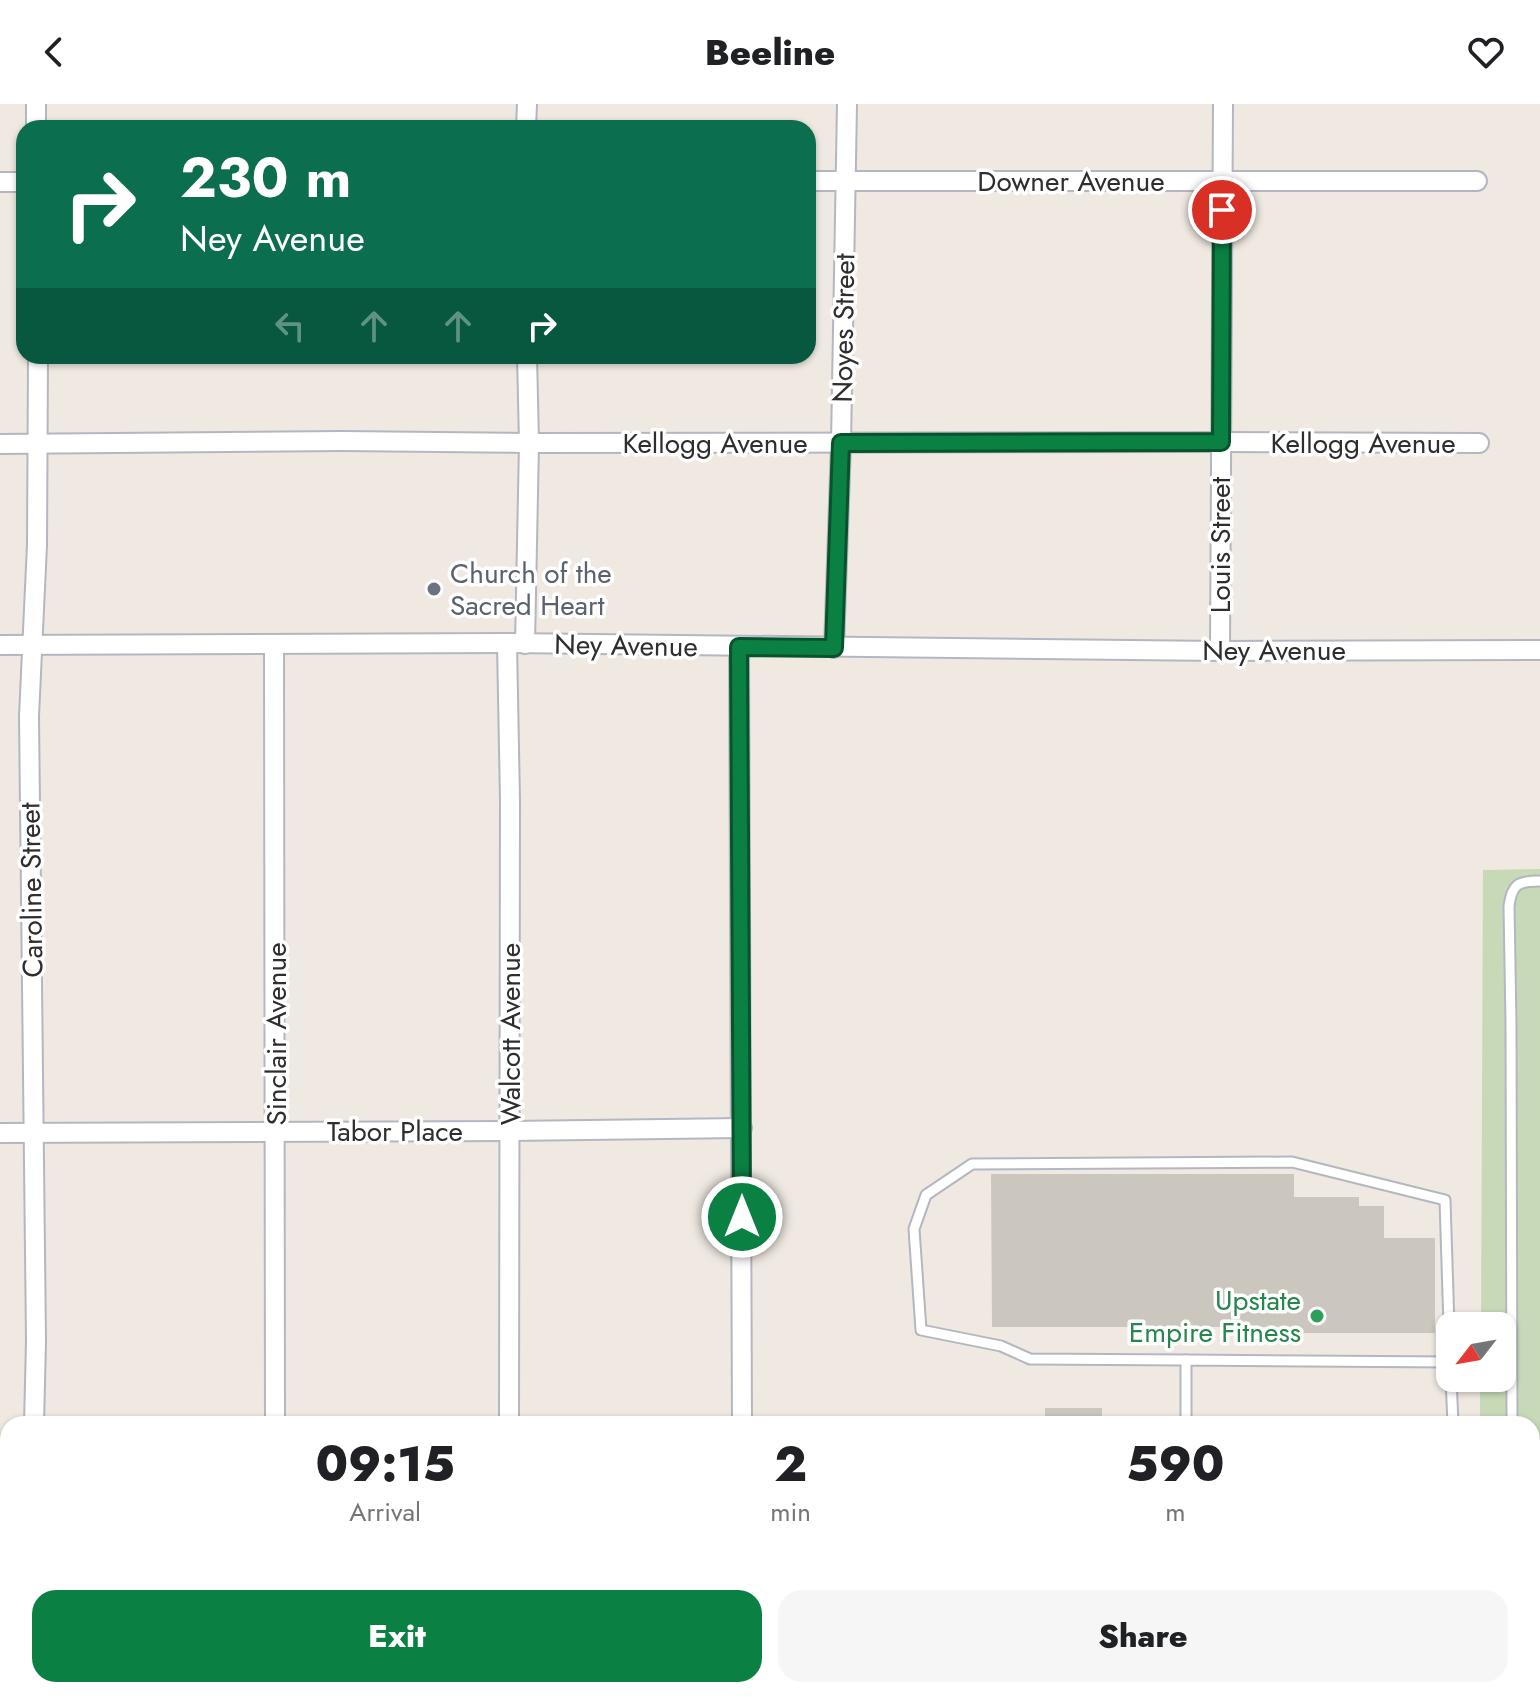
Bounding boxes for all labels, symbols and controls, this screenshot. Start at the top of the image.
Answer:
text: Beeline [705,26,835,78]
icon: back [32,30,76,74]
icon: heart [1464,30,1508,74]
text: 230 m [180,137,351,218]
icon: right [48,152,152,256]
street label: Downer Avenue [977,161,1165,202]
pin [1188,176,1256,244]
icon: arrive [1200,188,1244,232]
text: Ney Avenue [180,212,365,264]
street label: Noyes Street [822,253,865,403]
icon: left [268,304,312,348]
icon: ahead [352,304,396,348]
icon: ahead [436,304,480,348]
icon: right [520,304,564,348]
street label: Kellogg Avenue [622,423,808,464]
street label: Kellogg Avenue [1270,423,1456,464]
street label: Louis Street [1200,477,1241,613]
place label: Church of the Sacred Heart [450,553,612,626]
marker: Church of the Sacred Heart [425,580,443,598]
street label: Ney Avenue [554,624,698,667]
street label: Ney Avenue [1202,630,1346,671]
street label: Caroline Street [9,802,54,978]
street label: Sinclair Avenue [256,942,297,1126]
street label: Walcott Avenue [490,943,531,1125]
street label: Tabor Place [327,1111,463,1152]
position arrow [700,1175,784,1259]
place label: Upstate Empire Fitness [1129,1280,1301,1353]
marker: Upstate Empire Fitness [1308,1307,1326,1325]
north arrow [1436,1312,1516,1392]
map controls [1436,1312,1516,1392]
text: 09:15 [315,1430,455,1499]
text: 2 [774,1430,807,1499]
text: 590 [1126,1430,1225,1499]
text: Arrival [349,1493,421,1531]
text: min [770,1493,811,1531]
text: m [1165,1493,1186,1531]
button: Exit [32,1590,762,1682]
button: Share [778,1590,1508,1682]

